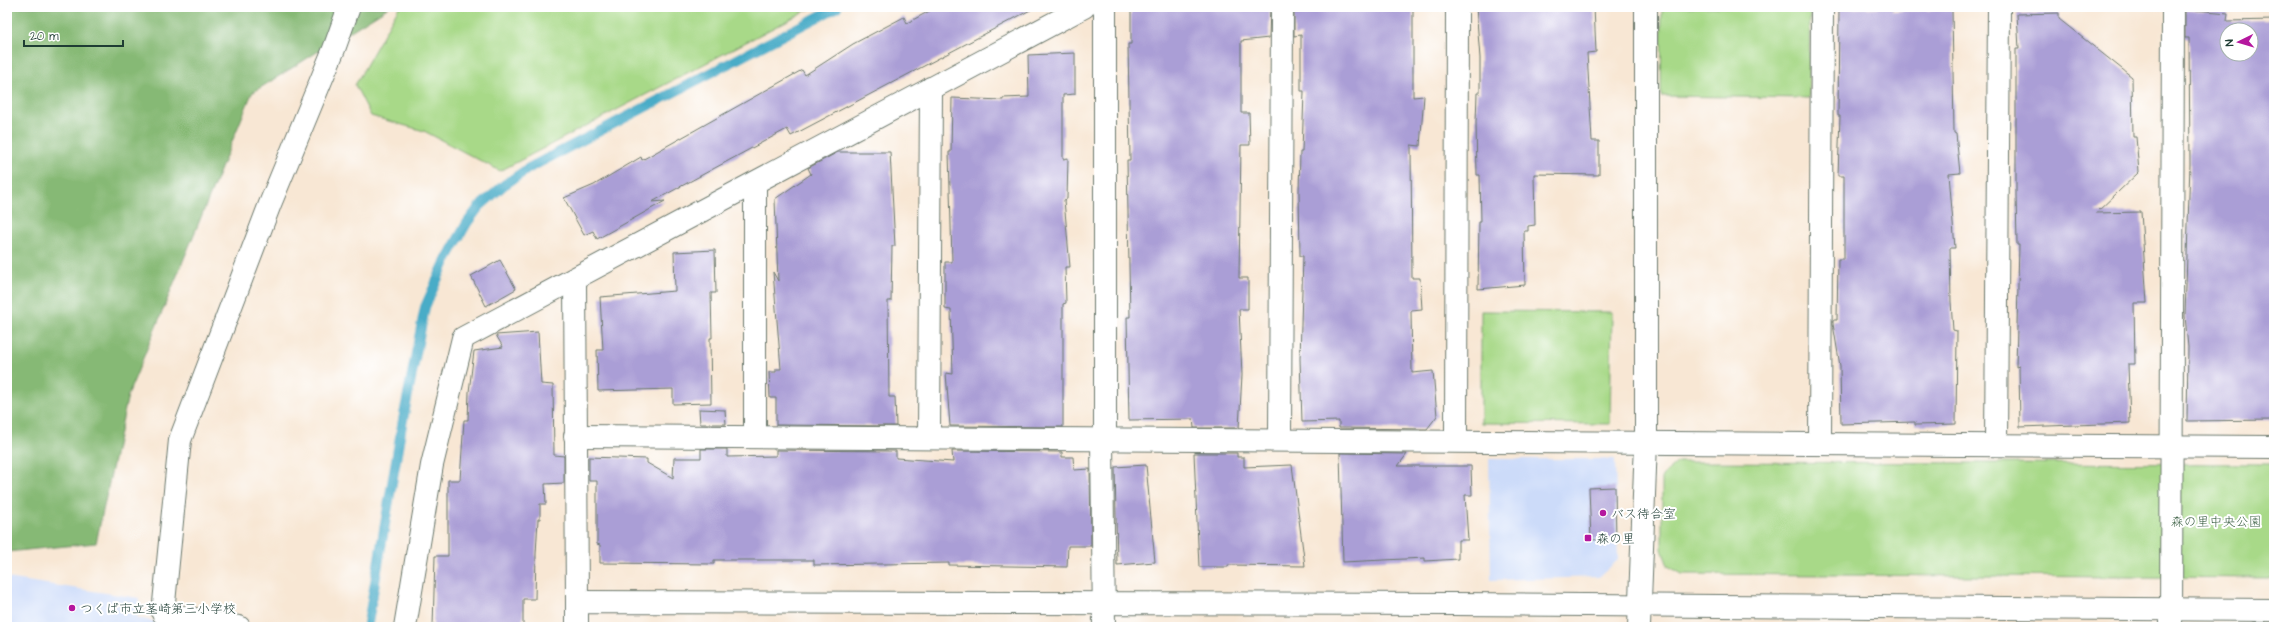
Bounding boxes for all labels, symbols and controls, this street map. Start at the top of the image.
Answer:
scale bar [24,22,123,48]
north arrow [2219,22,2259,62]
text: 20 m [30,28,59,45]
text: N [2222,39,2237,47]
place label: バス待合室 [1611,505,1676,523]
marker: バス待合室 [1598,508,1608,518]
park label: 森の里中央公園 [2170,513,2262,531]
place label: 森の里 [1596,530,1635,548]
marker: 森の里 [1583,533,1593,543]
place label: つくば市立茎崎第三小学校 [80,600,236,618]
marker: つくば市立茎崎第三小学校 [67,603,77,613]

